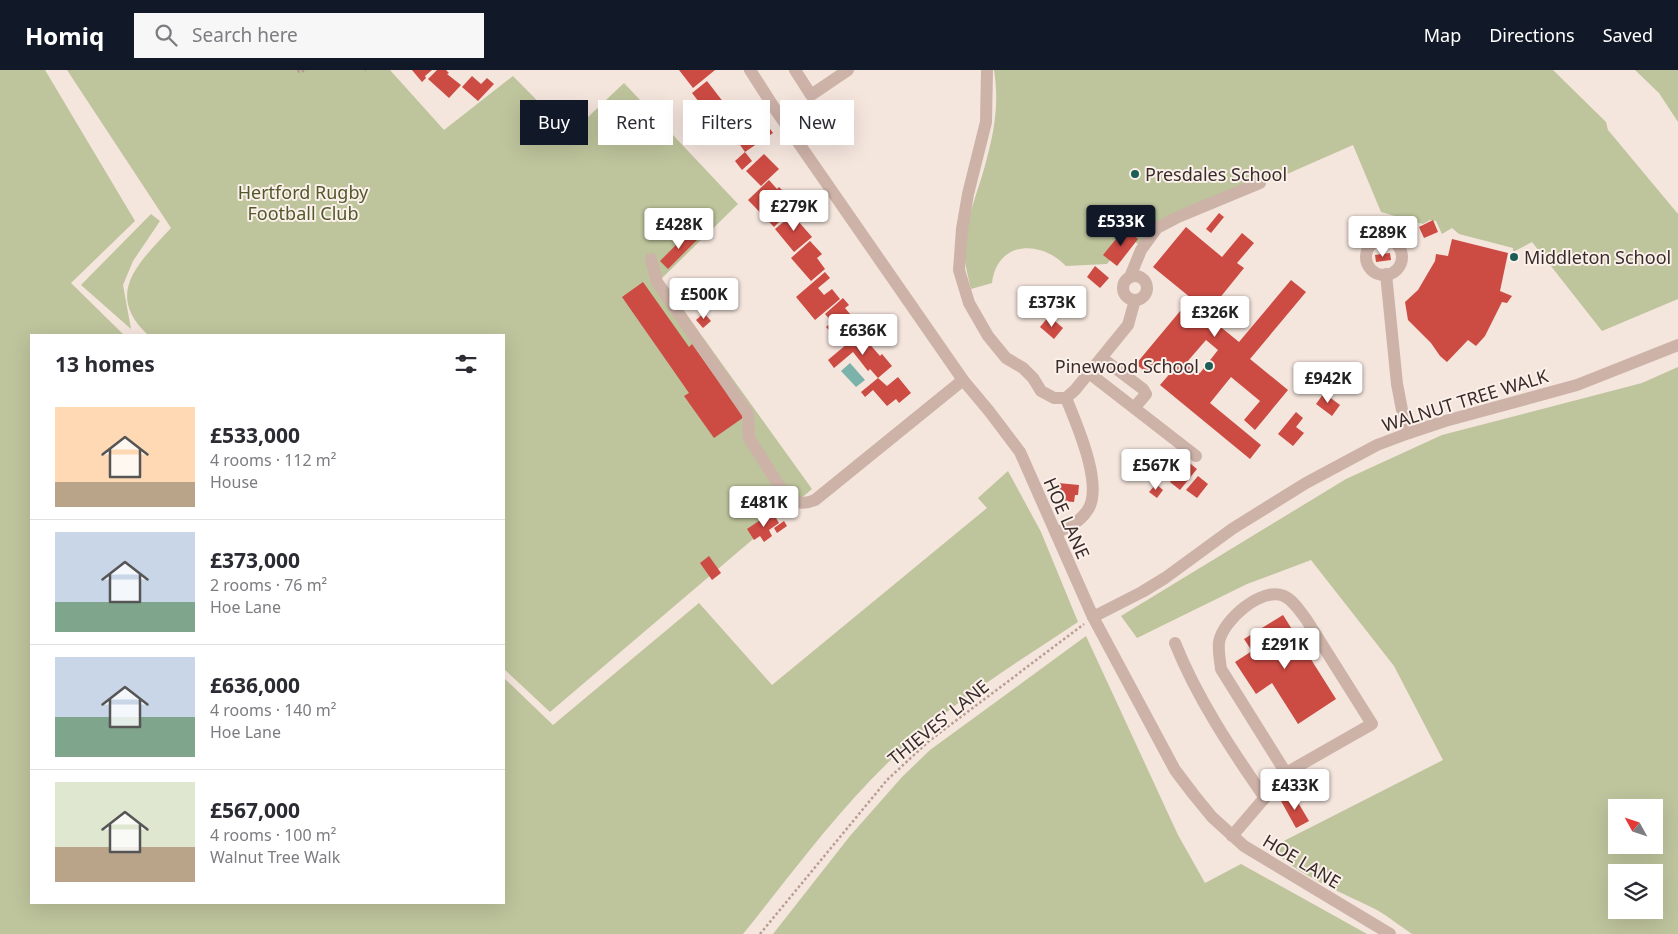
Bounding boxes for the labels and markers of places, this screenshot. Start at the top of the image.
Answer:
place label: Presdales School [1145,162,1287,186]
marker: Presdales School [1129,168,1141,180]
pin: £279K [759,190,829,232]
pin: £533K [1086,204,1156,247]
pin: £428K [644,208,714,250]
pin: £289K [1348,216,1418,258]
place label: Middleton School [1524,245,1671,269]
marker: Middleton School [1508,251,1520,263]
pin: £500K [669,278,739,320]
pin: £373K [1017,286,1087,328]
pin: £326K [1180,296,1250,338]
pin: £636K [828,314,898,356]
place label: Pinewood School [1055,354,1199,378]
marker: Pinewood School [1203,360,1215,372]
pin: £942K [1293,362,1363,404]
pin: £567K [1121,448,1191,491]
pin: £481K [729,486,799,528]
pin: £291K [1250,628,1320,670]
pin: £433K [1260,768,1330,811]

